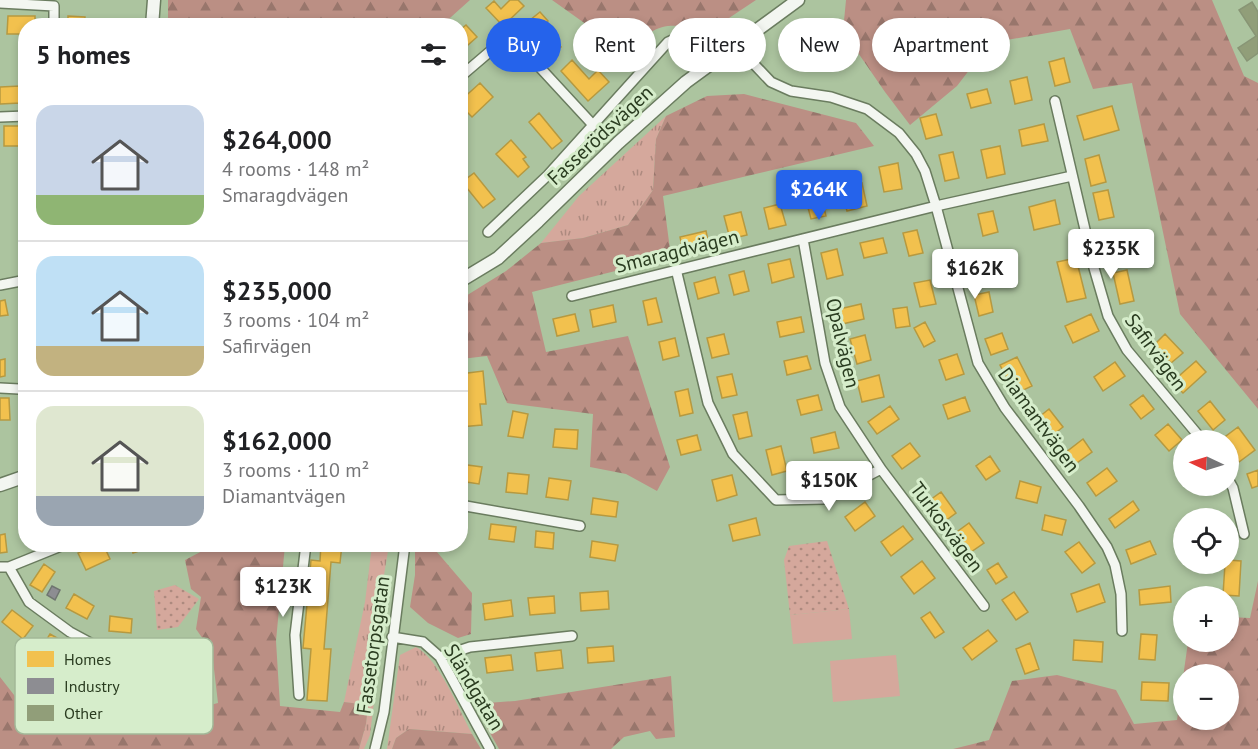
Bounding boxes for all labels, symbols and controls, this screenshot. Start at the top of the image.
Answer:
chip: Buy [486,18,561,72]
chip: Rent [573,18,656,72]
chip: Filters [668,18,766,72]
chip: New [778,18,860,72]
chip: Apartment [872,18,1010,72]
text: 5 homes [36,38,131,71]
icon: filters [417,38,450,71]
street label: Fasserödsvägen [542,79,658,191]
text: $264,000 [222,123,332,156]
icon: home [84,129,156,201]
text: 4 rooms · 148 m² [222,156,369,182]
pin: $264K [777,170,861,221]
text: $264K [790,176,848,202]
text: Smaragdvägen [222,182,348,208]
street label: Smaragdvägen [613,223,741,279]
pin: $235K [1069,229,1153,280]
text: $235K [1082,235,1140,261]
pin: $162K [933,249,1017,300]
text: $162K [946,255,1004,281]
text: $235,000 [222,274,332,307]
icon: home [84,280,156,352]
street label: Opalvägen [820,295,866,391]
text: 3 rooms · 104 m² [222,307,369,333]
street label: Safirvägen [1119,308,1193,396]
text: Safirvägen [222,333,312,359]
street label: Diamantvägen [992,362,1086,478]
text: $162,000 [222,424,332,457]
icon: home [84,430,156,502]
north arrow [1173,430,1239,496]
map controls [1173,430,1239,730]
text: 3 rooms · 110 m² [222,457,369,483]
pin: $150K [787,461,871,512]
text: $150K [800,467,858,493]
street label: Turkosvägen [905,477,989,577]
text: Diamantvägen [222,483,346,509]
button: locate [1173,508,1239,574]
pin: $123K [241,567,325,618]
text: $123K [254,573,312,599]
street label: Fassetorpsgatan [350,574,396,716]
button: + [1173,586,1239,652]
legend [15,638,213,734]
street label: Sländgatan [438,639,510,735]
text: Homes [64,649,111,669]
button: − [1173,664,1239,730]
text: Industry [64,676,120,696]
text: Other [64,703,103,723]

